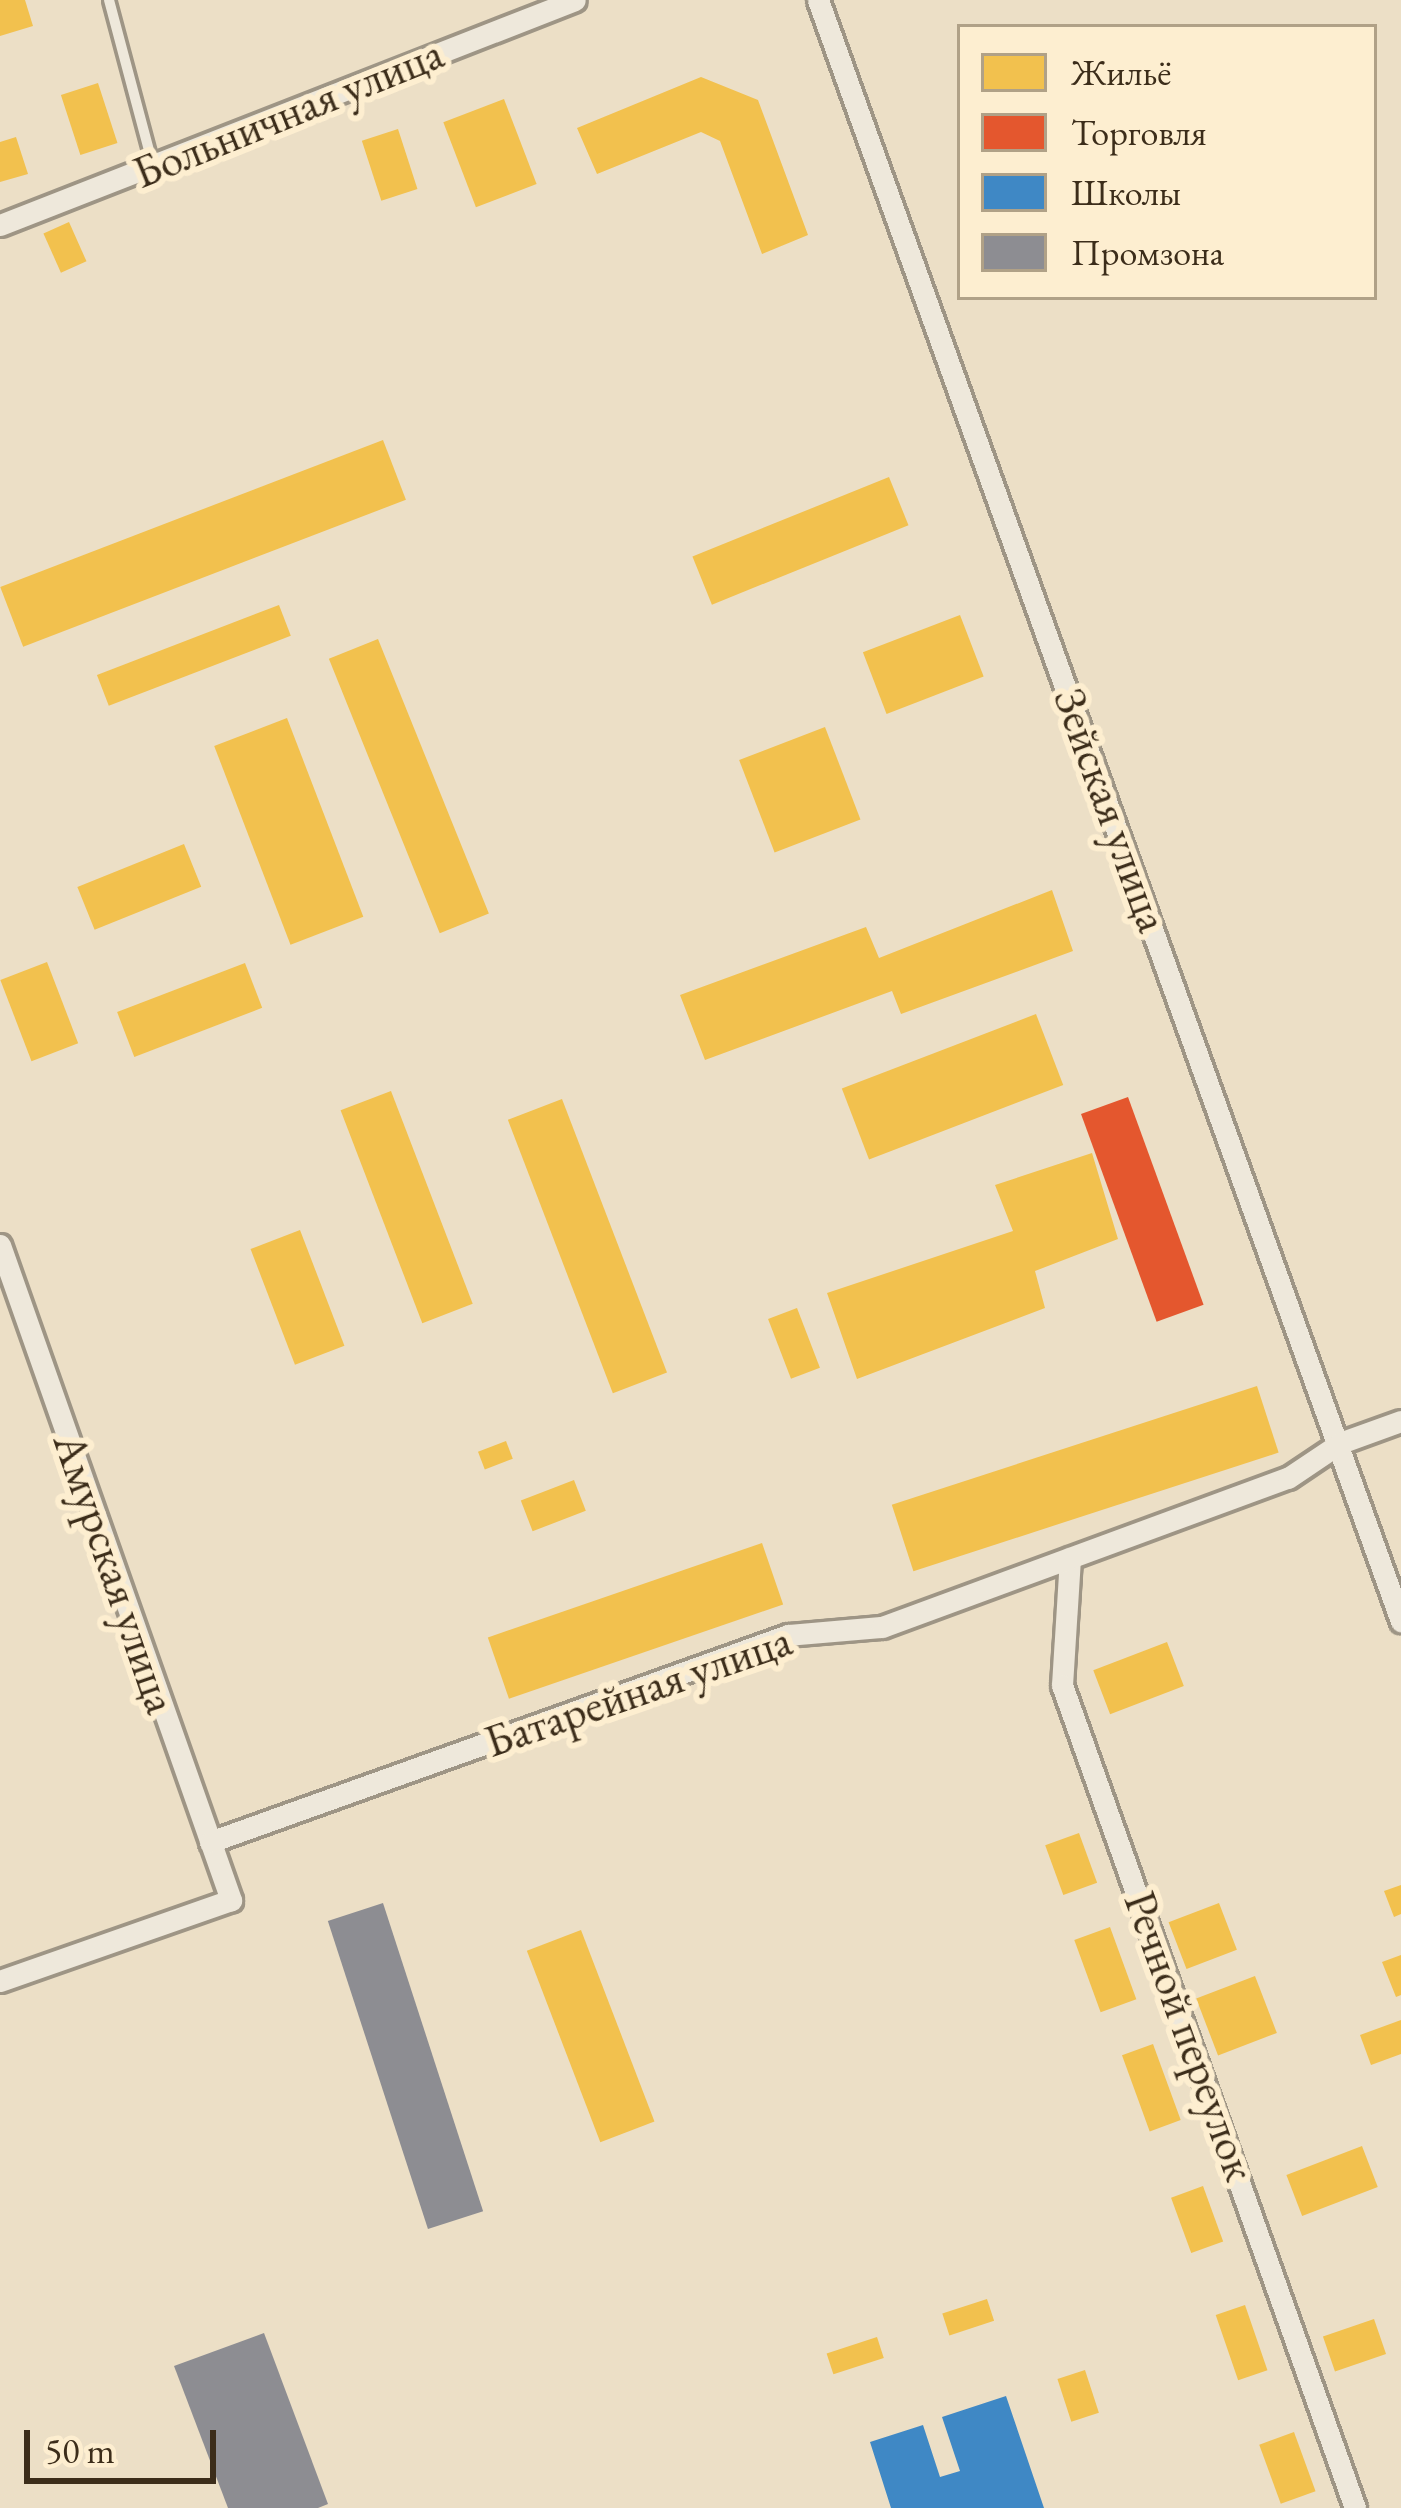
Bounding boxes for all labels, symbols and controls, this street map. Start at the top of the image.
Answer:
legend [957,24,1377,300]
street label: Больничная улица [125,26,451,200]
text: Жильё [1071,49,1171,96]
text: Торговля [1071,109,1207,156]
text: Школы [1071,169,1181,216]
text: Промзона [1071,229,1224,276]
street label: Зейская улица [1042,681,1180,939]
street label: Амурская улица [42,1426,188,1720]
street label: Батарейная улица [477,1613,799,1769]
street label: Речной переулок [1113,1884,1267,2188]
scale bar [30,2406,222,2480]
text: 50 m [45,2427,115,2474]

